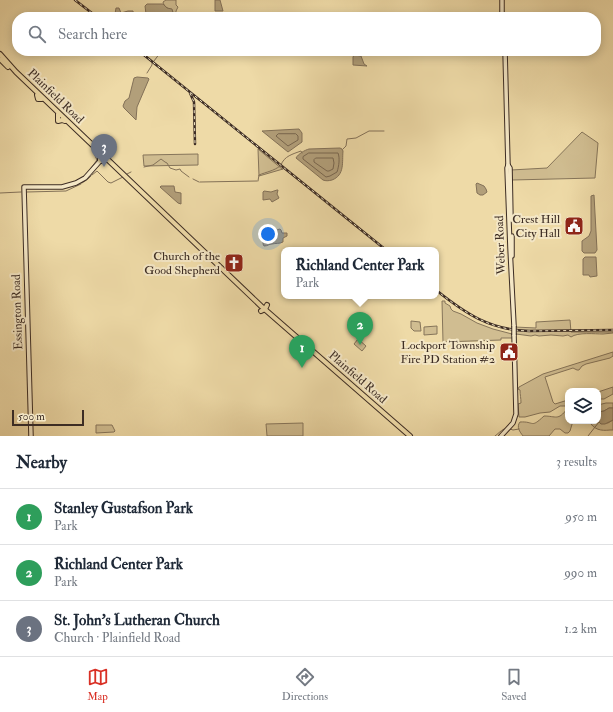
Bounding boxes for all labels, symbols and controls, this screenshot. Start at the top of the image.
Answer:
search box [12,12,601,56]
icon: search [26,23,48,45]
text: Search here [58,25,127,44]
street label: Plainfield Road [24,66,87,127]
pin: 3 [91,134,117,167]
place label: Crest Hill City Hall [512,212,560,241]
street label: Weber Road [492,215,509,276]
public building icon: Crest Hill City Hall [563,215,585,237]
your location [258,224,278,244]
popup [281,247,439,299]
place label: Church of the Good Shepherd [144,249,220,278]
church icon: Church of the Good Shepherd [223,252,245,274]
text: Richland Center Park [296,256,424,275]
street label: Essington Road [9,274,26,350]
text: Park [296,275,319,291]
pin: 2 [347,312,373,345]
pin: 1 [289,335,315,368]
place label: Lockport Township Fire PD Station #2 [400,338,495,367]
public building icon: Lockport Township Fire PD Station #2 [498,341,520,363]
street label: Plainfield Road [325,348,390,407]
map controls [565,388,601,424]
button: layers [565,388,601,424]
scale bar [12,408,84,427]
text: 500 m [18,410,45,423]
text: Nearby [16,452,67,473]
text: 3 results [556,454,597,470]
text: Stanley Gustafson Park [54,499,193,518]
text: 1 [27,509,31,525]
text: 950 m [565,509,597,525]
text: Park [54,518,78,534]
text: Richland Center Park [54,555,183,574]
text: 2 [26,565,32,581]
text: 990 m [564,565,597,581]
text: Park [54,574,78,590]
text: St. John's Lutheran Church [54,611,220,630]
text: 3 [27,621,32,637]
text: 1.2 km [564,621,597,637]
text: Church · Plainfield Road [54,630,180,646]
tab: Map [87,666,109,703]
tab: Directions [282,666,328,703]
tab: Saved [501,666,526,703]

